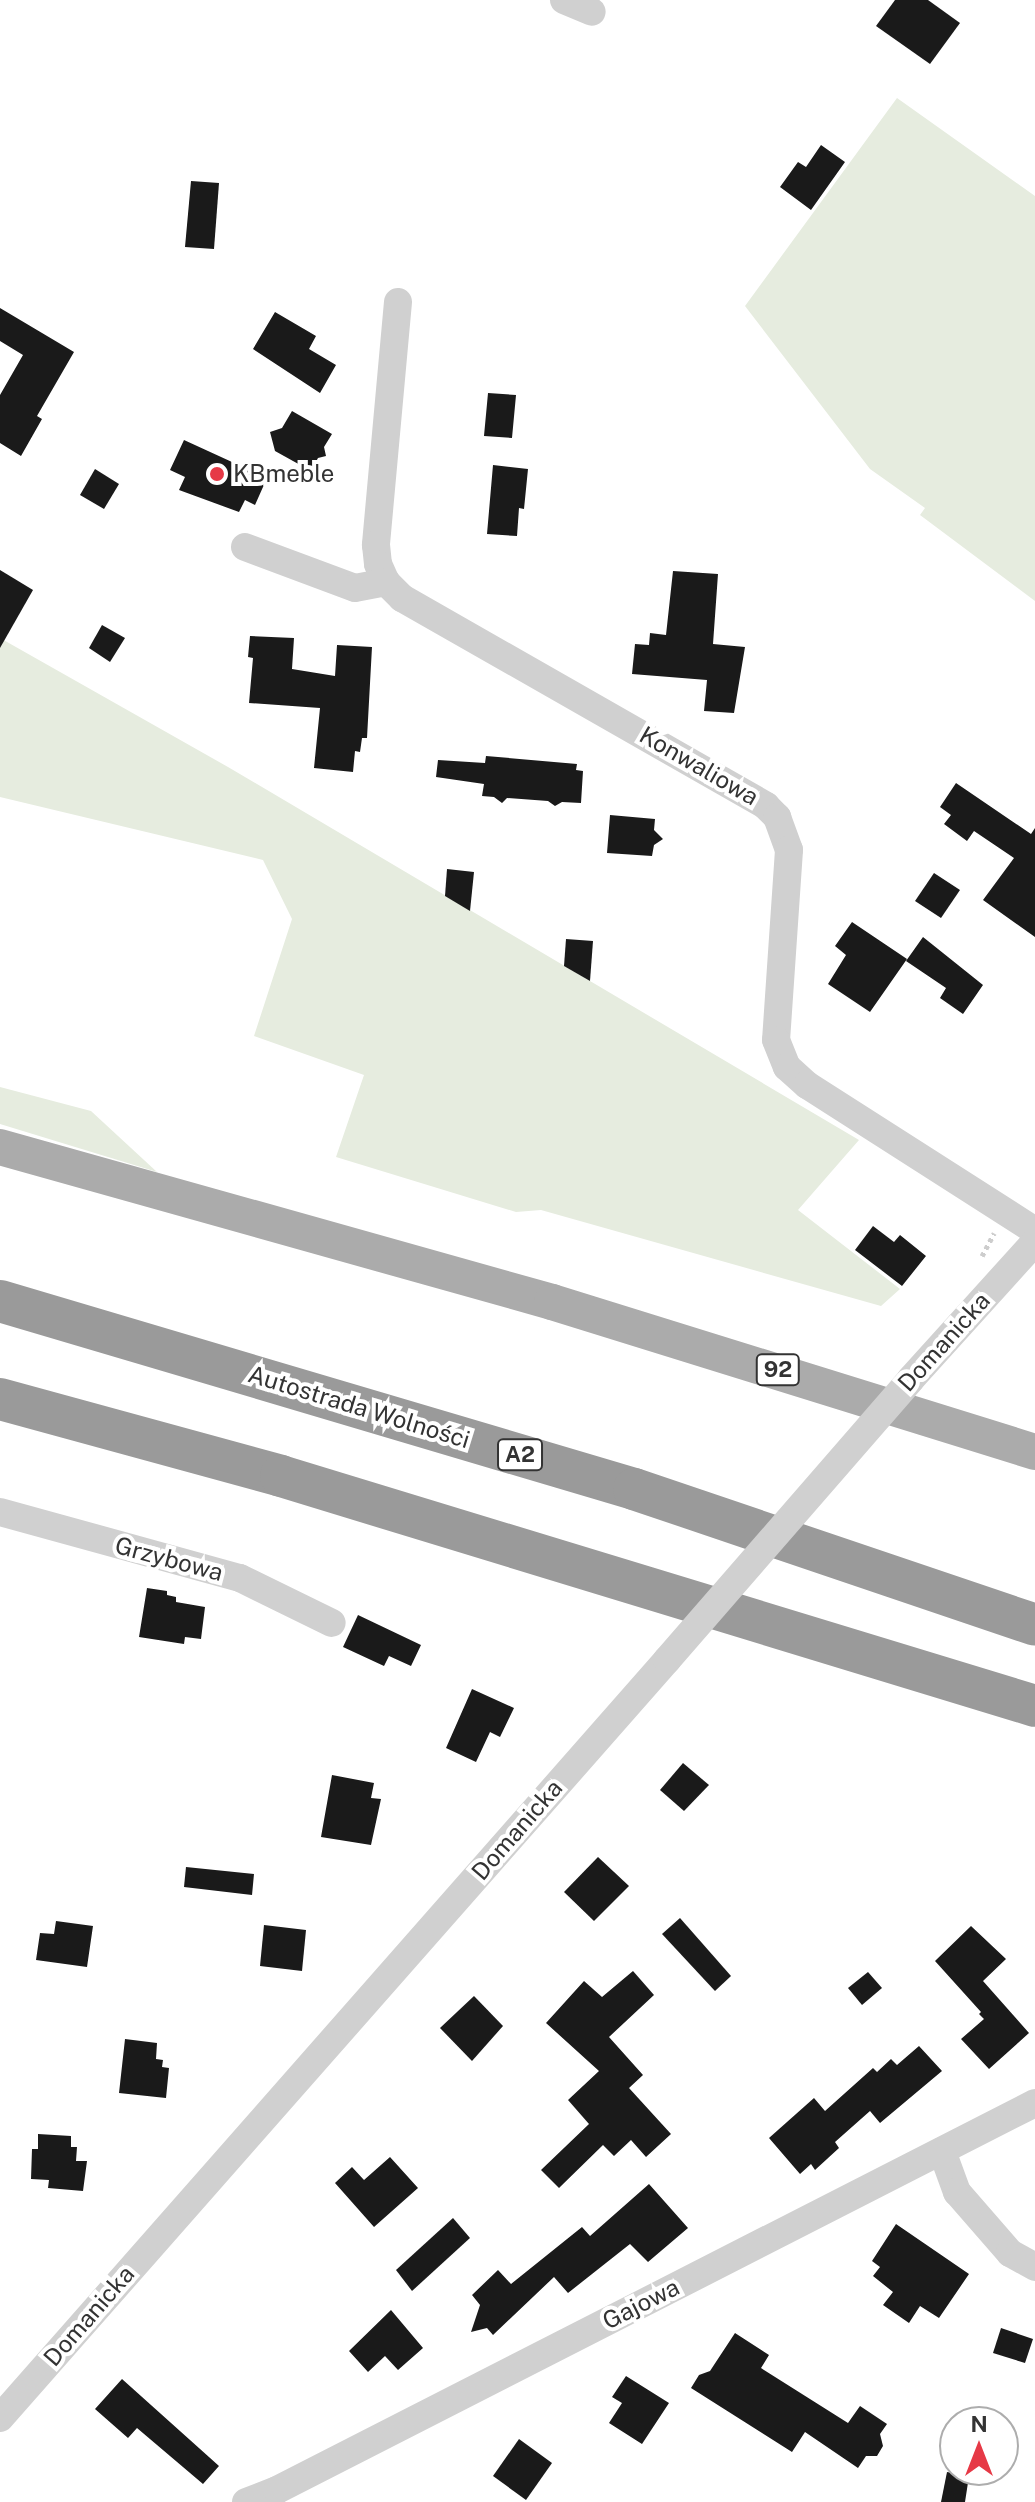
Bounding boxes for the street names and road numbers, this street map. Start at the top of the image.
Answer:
street label: Konwaliowa [634,720,764,812]
street label: Domanicka [892,1287,996,1397]
road number: 92 [754,1352,802,1388]
street label: Autostrada Wolności [244,1359,474,1455]
road number: A2 [496,1437,544,1473]
street label: Grzybowa [112,1531,226,1587]
street label: Domanicka [466,1774,568,1886]
street label: Domanicka [38,2260,140,2372]
street label: Gajowa [598,2272,684,2336]

